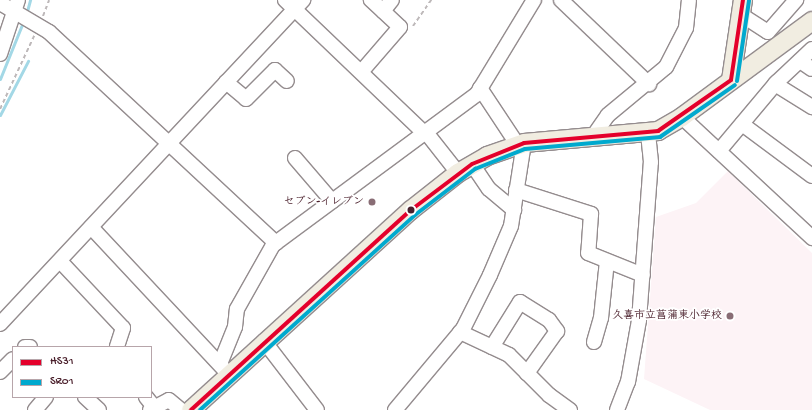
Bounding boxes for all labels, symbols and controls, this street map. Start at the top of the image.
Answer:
place label: セブン-イレブン [284,195,364,209]
marker: セブン-イレブン [367,197,377,207]
unlabelled marker [406,205,416,215]
place label: 久喜市立菖蒲東小学校 [612,309,722,323]
marker: 久喜市立菖蒲東小学校 [725,311,735,321]
legend [12,346,152,398]
text: HS31 [50,355,74,369]
text: SR01 [50,375,74,389]

